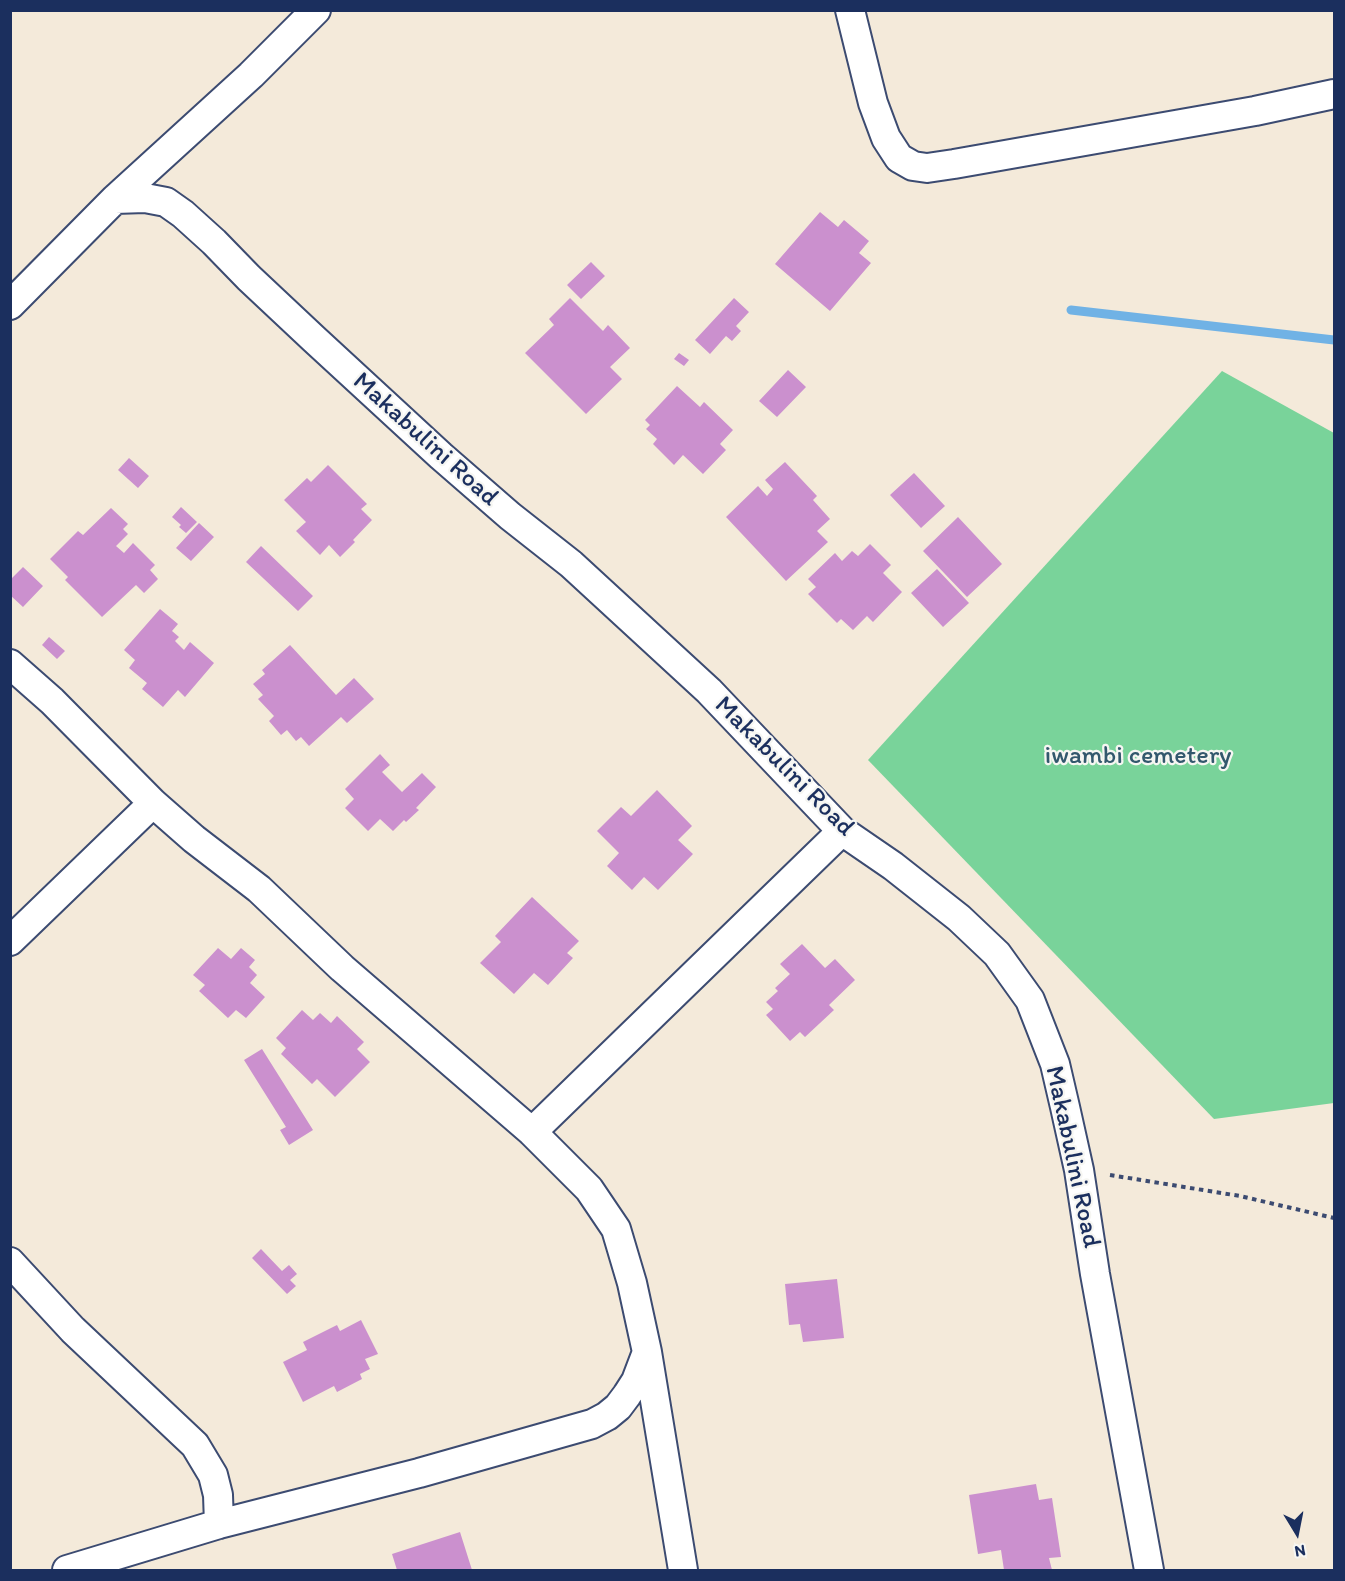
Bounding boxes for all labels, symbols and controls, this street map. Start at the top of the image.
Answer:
street label: Makabulini Road [346,366,504,514]
street label: Makabulini Road [707,690,861,844]
park label: iwambi cemetery [1045,740,1231,772]
street label: Makabulini Road [1037,1063,1107,1251]
north arrow [1267,1503,1327,1563]
text: N [1293,1541,1307,1562]

